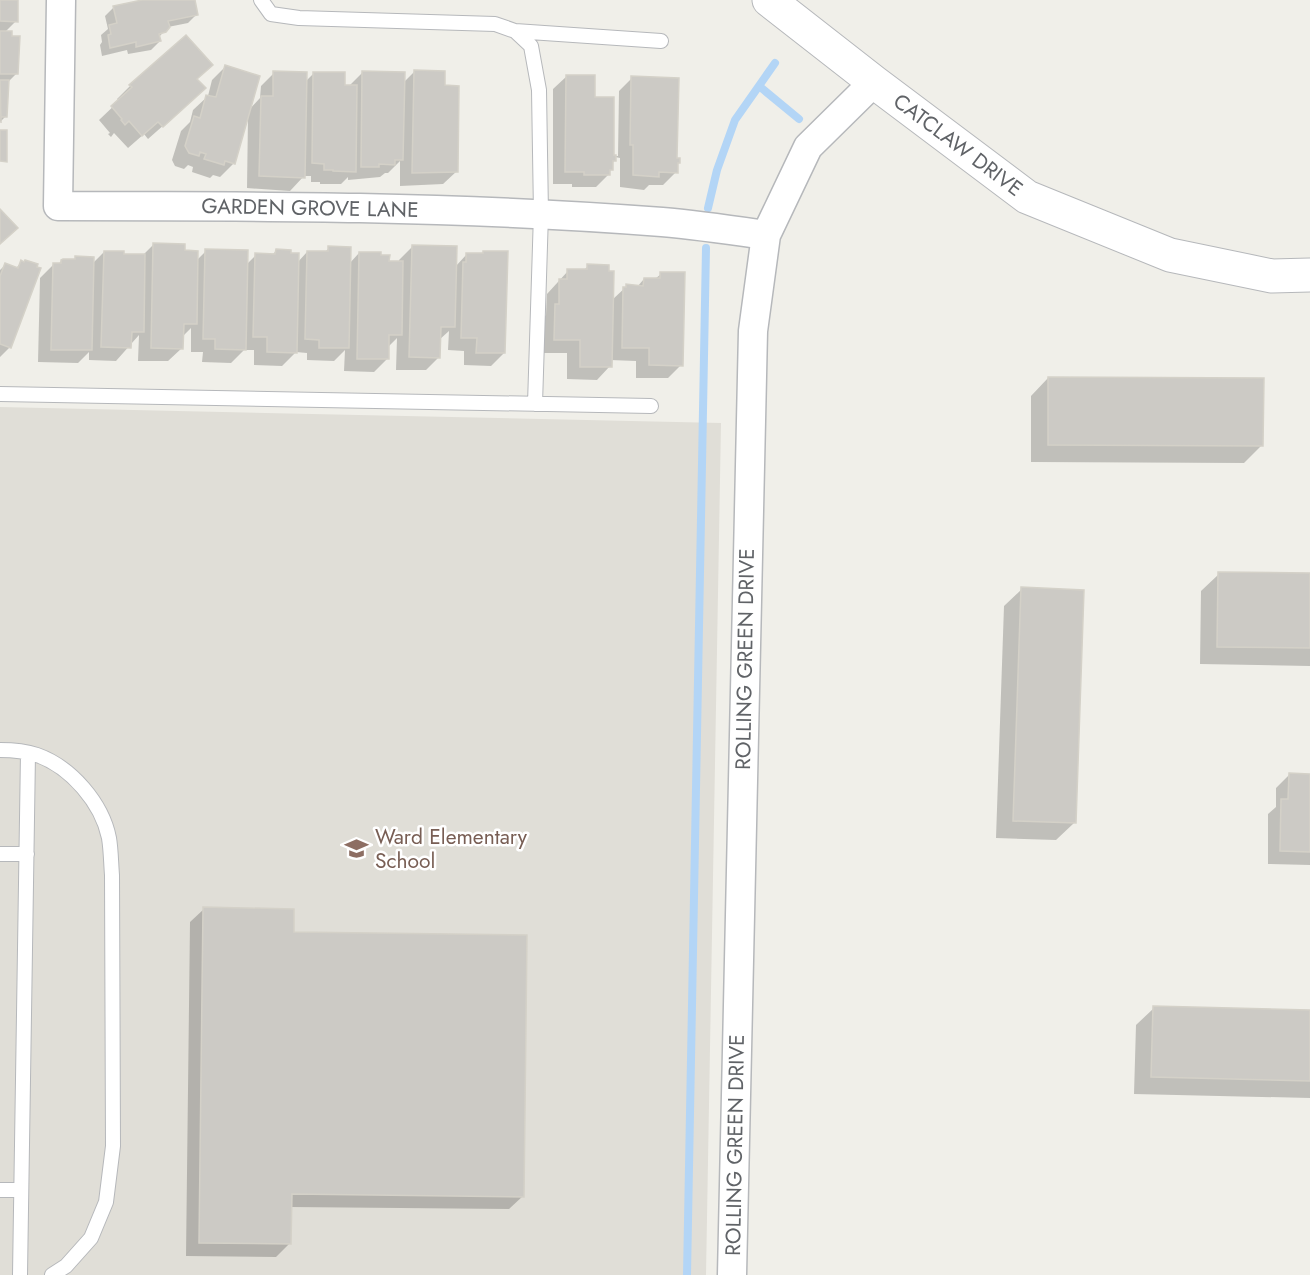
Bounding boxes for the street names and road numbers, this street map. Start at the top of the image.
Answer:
street label: CATCLAW DRIVE [887,86,1029,204]
street label: GARDEN GROVE LANE [201,191,419,225]
street label: ROLLING GREEN DRIVE [728,548,762,770]
street label: ROLLING GREEN DRIVE [718,1034,752,1256]

